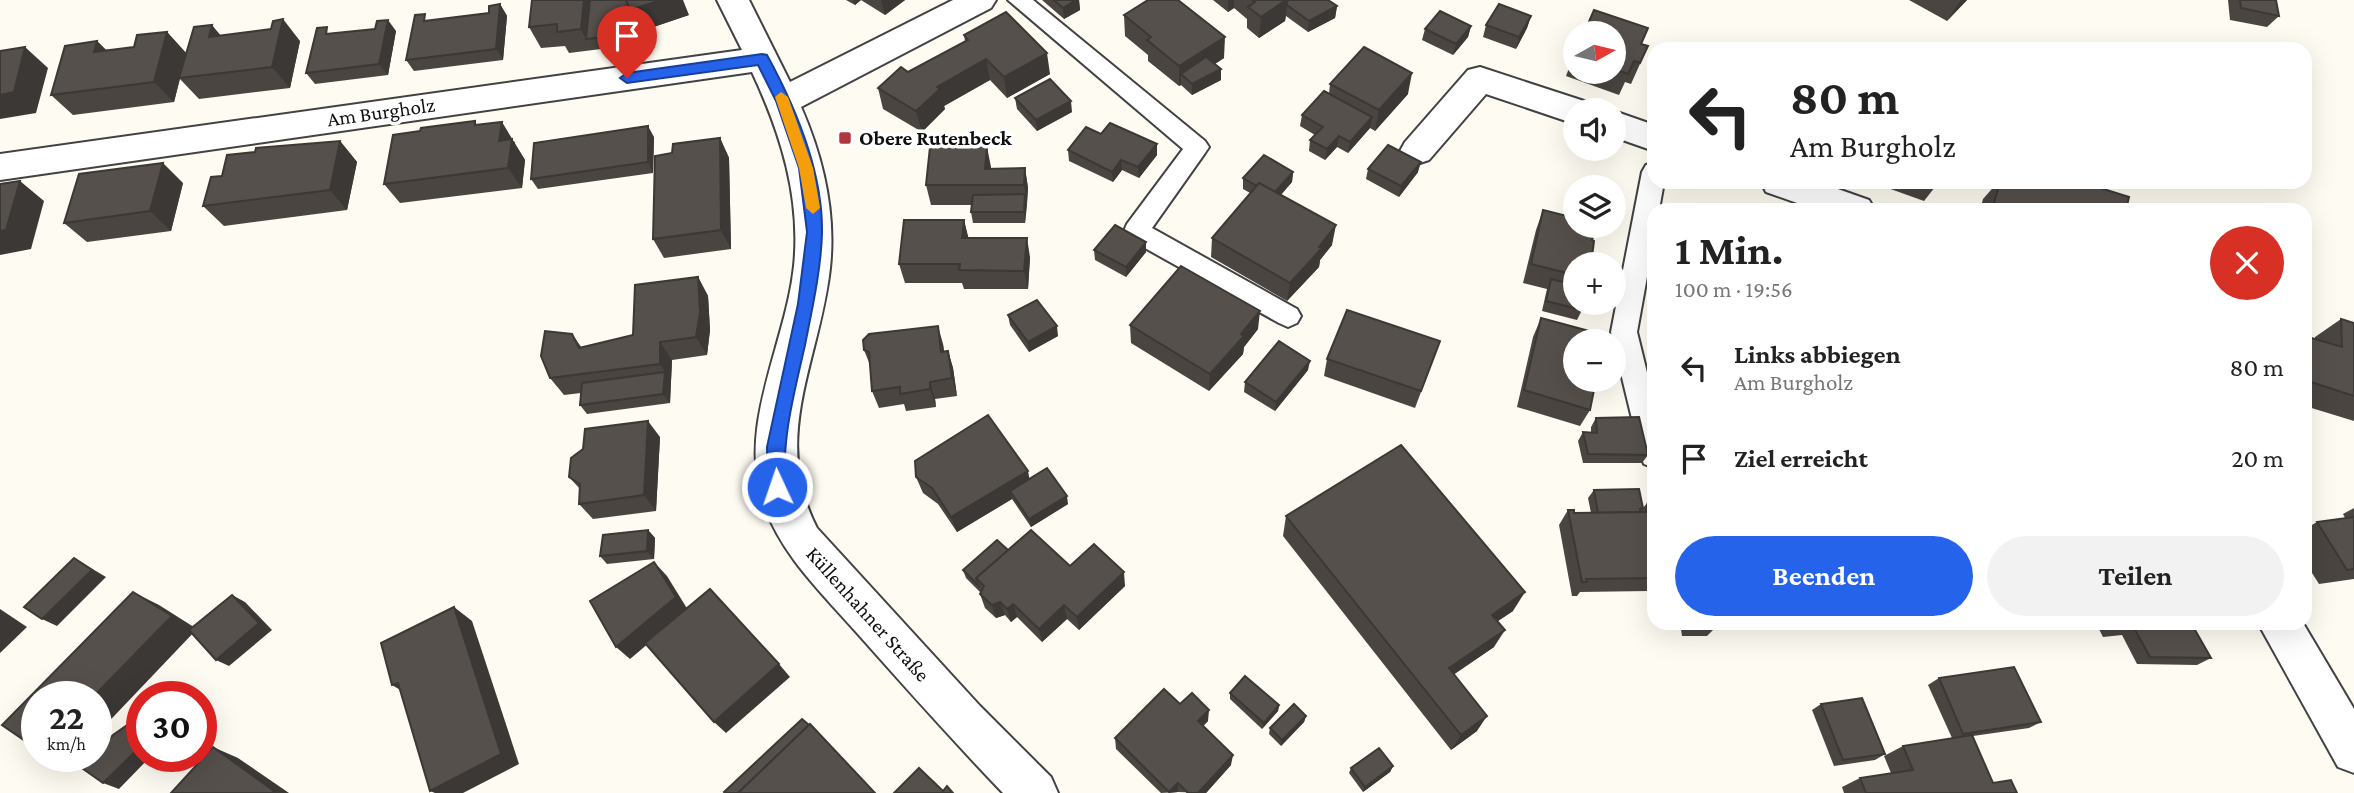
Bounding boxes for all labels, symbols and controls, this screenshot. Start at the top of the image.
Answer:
pin [597,6,657,78]
icon: arrive [608,17,646,55]
north arrow [1563,21,1626,84]
map controls [1563,21,1626,392]
icon: left [1675,70,1766,161]
text: 80 m [1790,70,1899,125]
street label: Am Burgholz [325,93,437,131]
button: sound [1563,98,1626,161]
place label: Obere Rutenbeck [859,126,1012,150]
text: Am Burgholz [1790,128,1956,164]
marker: Obere Rutenbeck [837,130,853,146]
button: layers [1563,175,1626,238]
text: 1 Min. [1675,226,1783,273]
button: close [2210,226,2284,300]
button: + [1563,252,1626,315]
text: 100 m · 19:56 [1675,276,1793,302]
button: − [1563,329,1626,392]
text: Links abbiegen [1734,340,1901,369]
icon: left [1675,349,1713,387]
text: 80 m [2230,353,2284,382]
text: Am Burgholz [1734,369,1853,395]
icon: arrive [1675,440,1713,478]
text: Ziel erreicht [1734,444,1868,473]
text: 20 m [2231,444,2284,473]
position arrow [740,450,814,524]
button: Beenden [1675,536,1973,616]
button: Teilen [1987,536,2284,616]
street label: Küllenhahner Straße [801,542,935,686]
speed limit sign: 30 [126,681,217,772]
text: 22 [49,698,84,737]
text: km/h [47,734,86,754]

